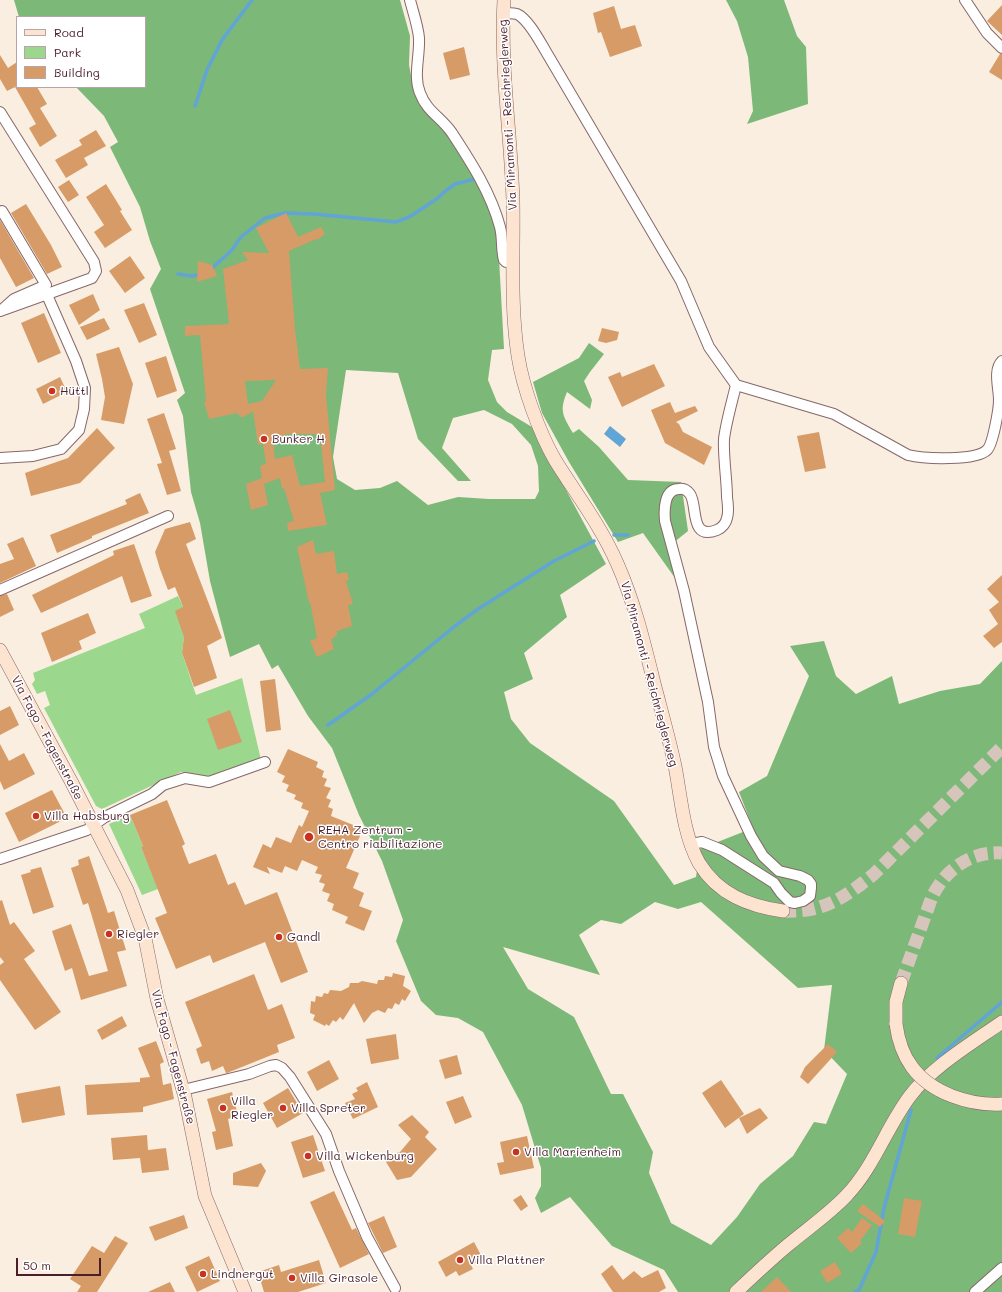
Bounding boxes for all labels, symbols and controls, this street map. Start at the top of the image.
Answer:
legend [16,16,146,88]
street label: Via Miramonti - Reichrieglerweg [496,19,520,211]
text: Road [54,24,84,40]
text: Park [54,44,81,60]
text: Building [54,64,100,80]
place label: Hüttl [60,384,89,398]
marker: Hüttl [47,386,57,396]
place label: Bunker H [272,432,325,446]
marker: Bunker H [259,434,269,444]
street label: Via Miramonti - Reichrieglerweg [617,580,681,768]
street label: Via Fago - Fagenstraße [8,673,86,803]
place label: Villa Habsburg [44,809,129,823]
marker: Villa Habsburg [31,811,41,821]
place label: REHA Zentrum - Centro riabilitazione [318,823,442,851]
marker: REHA Zentrum - Centro riabilitazione [303,831,315,843]
place label: Riegler [117,927,159,941]
marker: Riegler [104,929,114,939]
place label: Gandl [287,930,321,944]
marker: Gandl [274,932,284,942]
street label: Via Fago - Fagenstraße [148,988,198,1126]
place label: Villa Riegler [231,1094,273,1122]
place label: Villa Spreter [291,1101,366,1115]
marker: Villa Riegler [218,1103,228,1113]
marker: Villa Spreter [278,1103,288,1113]
place label: Villa Marienheim [524,1145,621,1159]
marker: Villa Marienheim [511,1147,521,1157]
place label: Villa Wickenburg [316,1149,414,1163]
marker: Villa Wickenburg [303,1151,313,1161]
scale bar [18,1250,103,1276]
place label: Villa Plattner [468,1253,545,1267]
marker: Villa Plattner [455,1255,465,1265]
text: 50 m [23,1257,51,1273]
place label: Lindnergut [211,1267,274,1281]
marker: Lindnergut [198,1269,208,1279]
place label: Villa Girasole [300,1271,378,1285]
marker: Villa Girasole [287,1273,297,1283]

